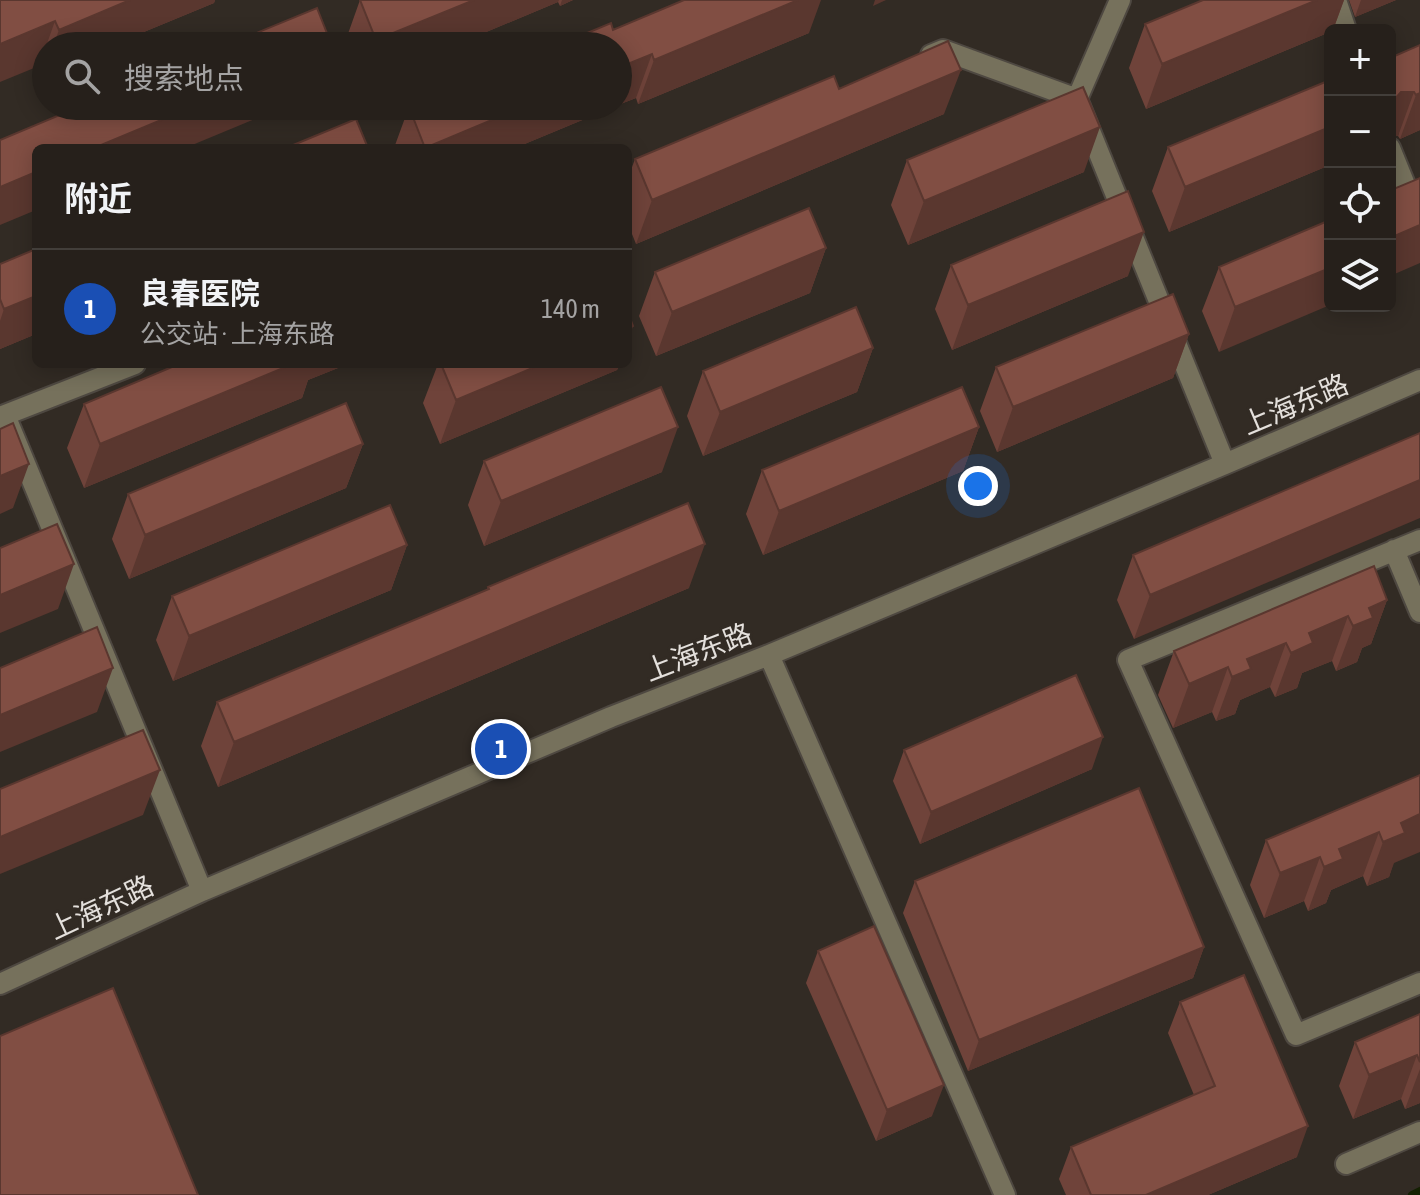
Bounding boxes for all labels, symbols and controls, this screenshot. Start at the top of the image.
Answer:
map controls [1324,24,1396,312]
button: + [1324,24,1396,96]
search box [32,32,632,120]
icon: search [60,54,104,98]
text: 搜索地点 [124,61,244,95]
button: − [1324,96,1396,168]
button: locate [1324,168,1396,240]
text: 附近 [64,179,132,218]
button: layers [1324,240,1396,312]
text: 良春医院 [140,276,260,310]
text: 1 [84,294,96,324]
text: 140 m [541,294,600,324]
text: 公交站 · 上海东路 [140,319,335,349]
street label: 上海东路 [1237,367,1353,441]
your location [958,466,998,506]
street label: 上海东路 [640,617,756,687]
pin: 1 [475,719,527,779]
street label: 上海东路 [43,869,159,945]

